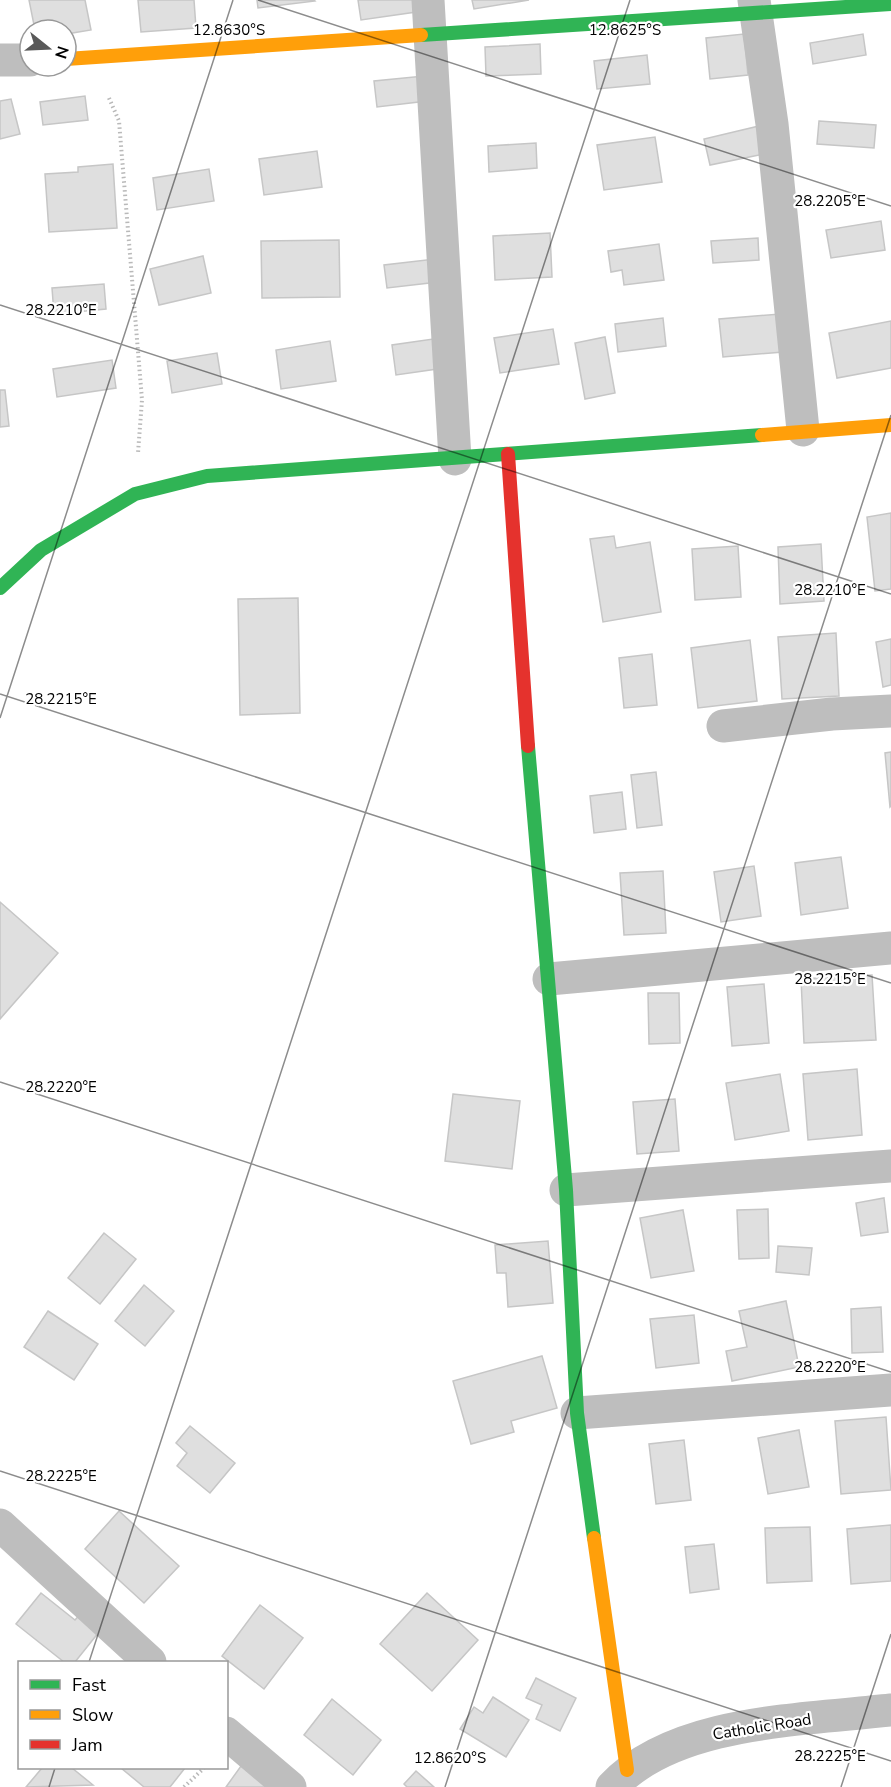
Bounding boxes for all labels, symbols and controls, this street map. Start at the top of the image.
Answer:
north arrow [18,18,78,78]
text: 12.8630°S [193,20,265,40]
text: 12.8625°S [589,20,661,40]
text: N [49,43,74,61]
text: 28.2205°E [794,191,866,211]
text: 28.2210°E [25,300,97,320]
text: 28.2210°E [794,580,866,600]
text: 28.2215°E [25,689,97,709]
text: 28.2215°E [794,969,866,989]
text: 28.2220°E [25,1077,97,1097]
text: 28.2220°E [794,1357,866,1377]
text: 28.2225°E [25,1466,97,1486]
legend [18,1661,228,1769]
text: Fast [72,1673,107,1697]
text: Slow [72,1703,113,1727]
street label: Catholic Road [711,1708,813,1746]
text: Jam [71,1733,103,1757]
text: 28.2225°E [794,1746,866,1766]
text: 12.8620°S [414,1748,486,1768]

